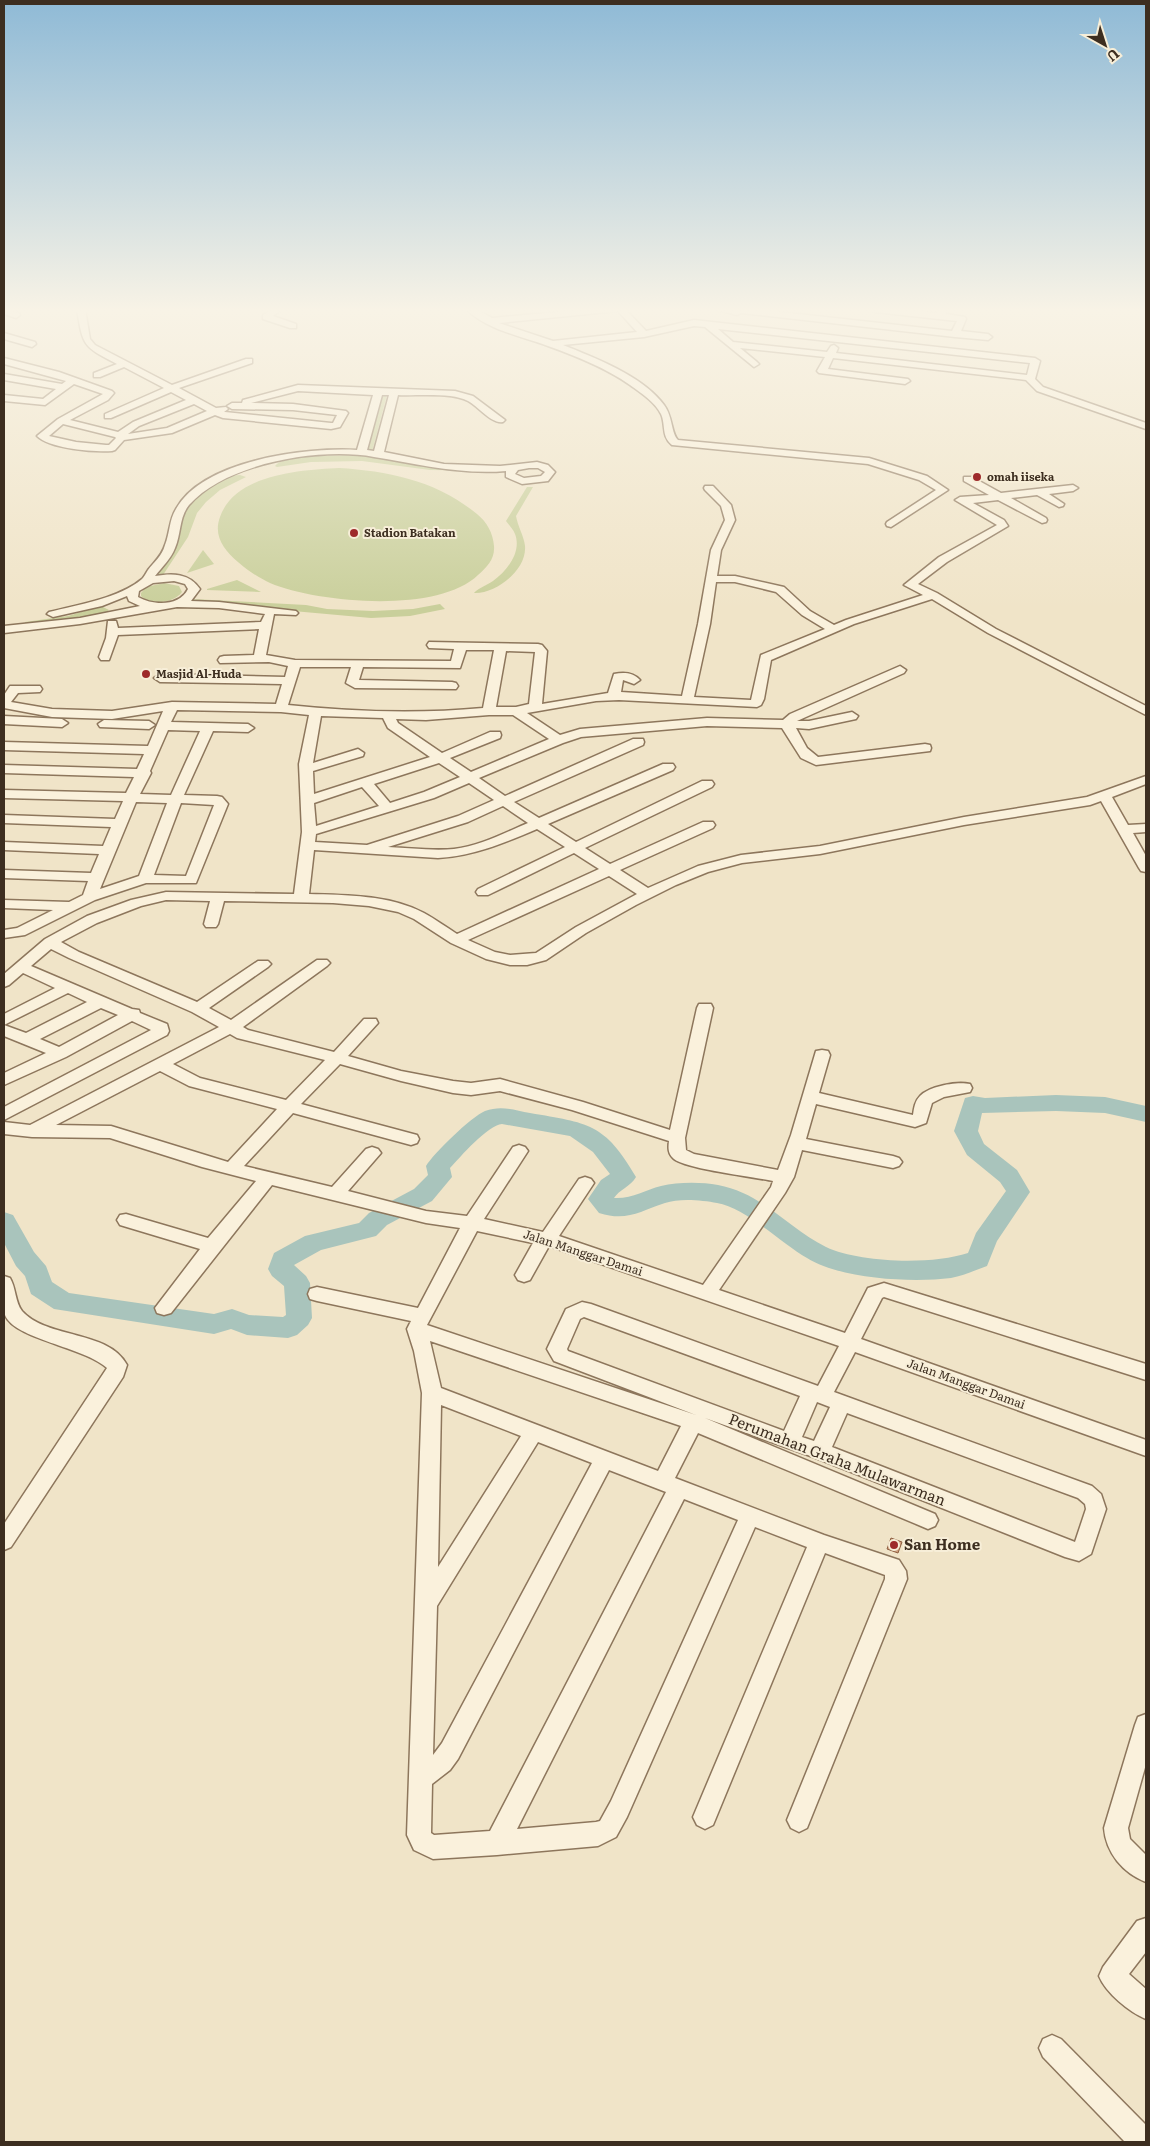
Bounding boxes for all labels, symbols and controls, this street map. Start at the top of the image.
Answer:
north arrow [1080,20,1130,70]
text: U [1103,45,1124,67]
place label: omah iiseka [987,468,1055,484]
marker: omah iiseka [971,471,983,483]
place label: Stadion Batakan [364,524,456,540]
marker: Stadion Batakan [348,527,360,539]
place label: Masjid Al-Huda [156,665,242,681]
marker: Masjid Al-Huda [140,668,152,680]
street label: Jalan Manggar Damai [521,1224,645,1280]
street label: Jalan Manggar Damai [905,1353,1028,1413]
street label: Perumahan Graha Mulawarman [726,1407,949,1511]
place label: San Home [904,1532,981,1555]
marker: San Home [888,1539,900,1551]

